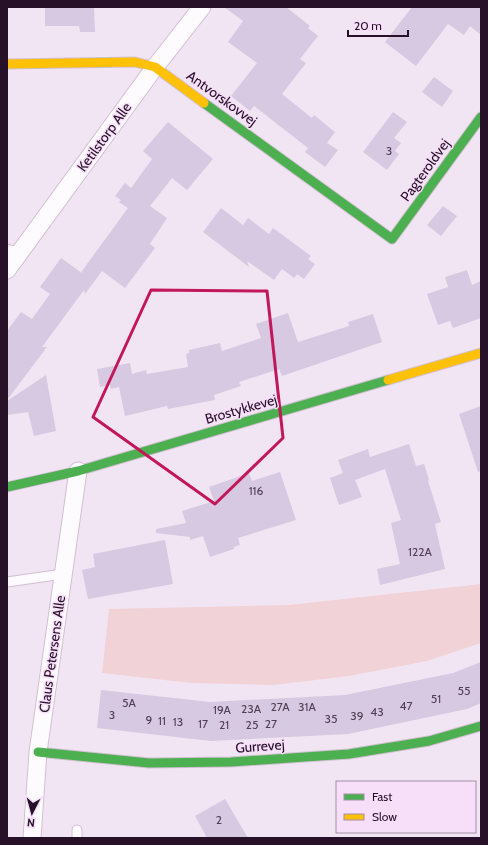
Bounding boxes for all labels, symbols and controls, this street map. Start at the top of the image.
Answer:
scale bar [348,12,408,38]
text: 20 m [354,18,382,33]
street label: Antvorskovvej [183,66,261,130]
street label: Ketilstorp Alle [73,99,135,175]
street label: Pagteroldvej [396,135,454,205]
house number: 3 [386,143,392,158]
street label: Brostykkevej [203,390,279,428]
house number: 116 [249,483,264,498]
house number: 122A [408,544,433,559]
street label: Claus Petersens Alle [35,594,69,714]
house number: 55 [458,683,470,698]
house number: 51 [431,691,441,706]
house number: 5A [122,695,137,710]
house number: 47 [400,698,412,713]
house number: 27A [270,699,290,714]
house number: 31A [298,699,317,714]
house number: 23A [241,701,262,716]
house number: 19A [213,702,232,717]
house number: 43 [370,704,384,719]
house number: 3 [109,707,115,722]
house number: 39 [350,708,364,723]
house number: 35 [325,711,337,726]
house number: 9 [146,712,153,727]
house number: 11 [158,713,166,728]
house number: 13 [173,714,183,729]
house number: 17 [198,716,208,731]
house number: 27 [265,716,277,731]
house number: 21 [219,717,229,732]
house number: 25 [246,717,258,732]
street label: Gurrevej [235,735,285,757]
legend [336,781,476,833]
text: Fast [372,789,392,804]
north arrow [12,793,52,833]
text: Slow [372,809,397,824]
house number: 2 [216,812,222,827]
text: N [26,816,36,830]

